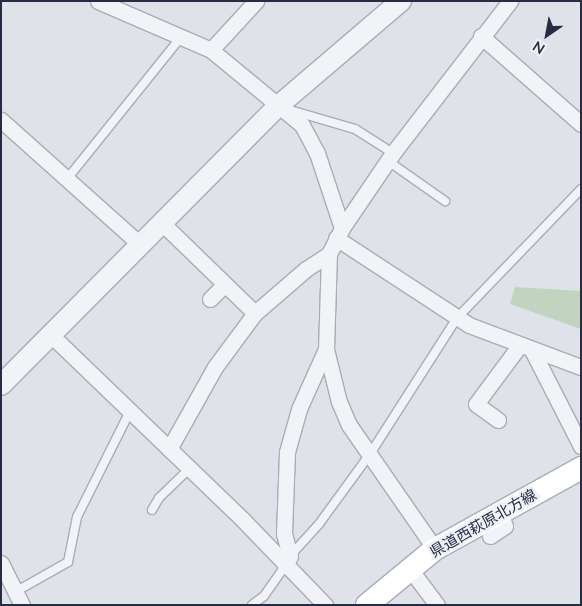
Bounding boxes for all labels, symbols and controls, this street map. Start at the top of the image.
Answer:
north arrow [522,10,572,60]
text: N [529,38,548,58]
street label: 県道西萩原北方線 [427,485,539,561]

